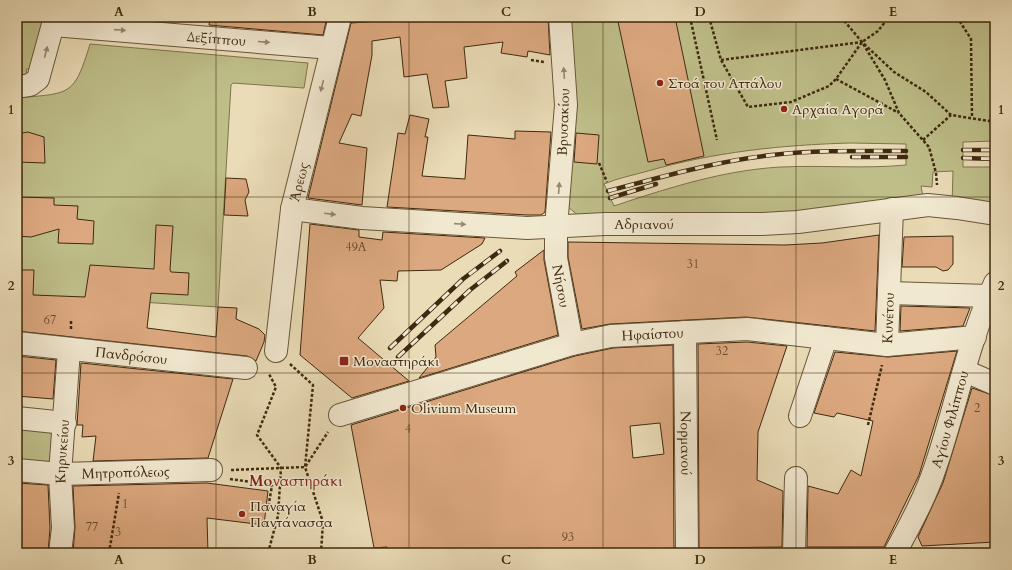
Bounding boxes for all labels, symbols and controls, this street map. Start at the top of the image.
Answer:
text: A [114,3,124,21]
text: B [307,3,317,21]
text: C [501,3,511,21]
text: D [694,3,706,21]
text: E [889,3,897,21]
one-way arrow [114,26,126,33]
street label: Δεξίππου [186,27,247,51]
one-way arrow [258,39,270,45]
one-way arrow [44,46,50,58]
one-way arrow [560,67,567,79]
place label: Στοά του Αττάλου [668,74,782,93]
marker: Στοά του Αττάλου [655,78,665,88]
one-way arrow [318,80,324,92]
street label: Βρυσακίου [553,88,574,156]
place label: Αρχαία Αγορά [792,100,884,119]
text: 1 [8,101,14,119]
text: 1 [998,101,1004,119]
marker: Αρχαία Αγορά [779,104,789,114]
street label: Άρεως [285,160,313,203]
one-way arrow [556,182,563,194]
one-way arrow [324,211,336,217]
street label: Αδριανού [614,215,674,234]
one-way arrow [454,221,466,228]
house number: 49Α [346,239,367,255]
house number: 31 [687,256,699,272]
street label: Νήσου [547,263,574,309]
text: 2 [8,277,15,295]
text: 2 [998,277,1005,295]
street label: Κυνέτου [878,292,899,344]
house number: 67 [44,312,56,328]
street label: Ηφαίστου [621,323,684,345]
street label: Πανδρόσου [94,343,168,369]
house number: 32 [716,343,728,359]
place label: Μοναστηράκι [353,352,440,371]
marker: Μοναστηράκι [338,355,350,367]
street label: Αγίου Φιλίππου [927,368,973,471]
place label: Olivium Museum [411,399,516,418]
house number: 2 [974,400,980,416]
marker: Olivium Museum [398,403,408,413]
street label: Νορμανού [676,411,695,475]
street label: Κηρυκείου [51,419,74,484]
house number: 4 [405,421,411,437]
text: 3 [8,452,15,470]
text: 3 [998,452,1005,470]
street label: Μητροπόλεως [81,462,170,483]
district label: Μοναστηράκι [249,471,343,491]
house number: 1 [122,496,128,512]
place label: Παναγία Παντάνασσα [250,497,333,532]
marker: Παναγία Παντάνασσα [237,509,247,519]
house number: 77 [86,519,98,535]
house number: 3 [115,524,121,540]
house number: 93 [562,529,574,545]
text: A [114,551,124,569]
text: B [307,551,317,569]
text: C [501,551,511,569]
text: D [694,551,706,569]
text: E [889,551,897,569]

